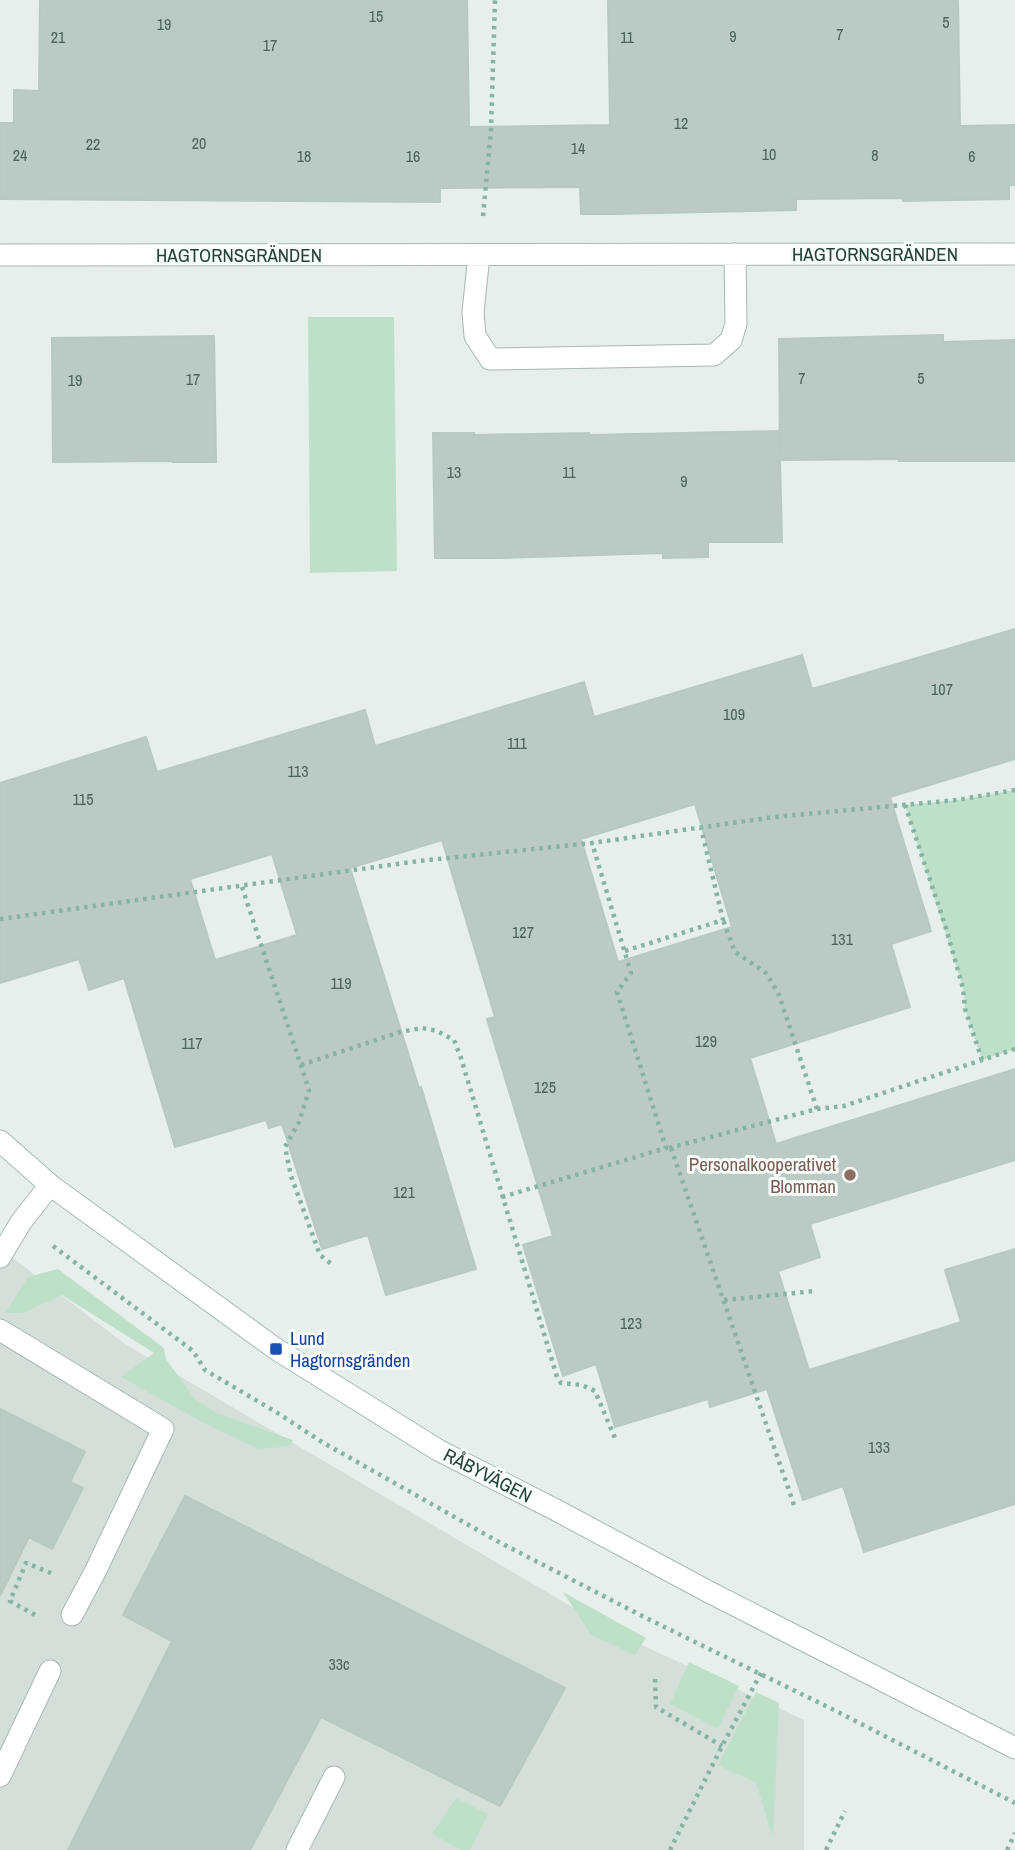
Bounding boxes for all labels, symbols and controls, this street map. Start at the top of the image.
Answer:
house number: 15 [369,5,383,27]
house number: 5 [942,11,950,33]
house number: 19 [157,13,171,35]
house number: 7 [836,23,844,45]
house number: 9 [729,25,737,47]
house number: 21 [51,26,66,48]
house number: 11 [620,26,635,48]
house number: 17 [263,34,277,56]
house number: 12 [674,112,688,134]
house number: 20 [192,132,206,154]
house number: 22 [86,133,100,155]
house number: 14 [571,137,585,159]
house number: 10 [762,143,776,165]
house number: 24 [13,144,27,166]
house number: 8 [871,144,879,166]
house number: 18 [297,145,311,167]
house number: 16 [406,145,420,167]
house number: 6 [968,145,976,167]
street label: HAGTORNSGRÄNDEN [792,241,958,267]
street label: HAGTORNSGRÄNDEN [156,242,322,268]
house number: 7 [798,367,806,389]
house number: 5 [917,367,925,389]
house number: 17 [186,368,200,390]
house number: 19 [68,369,82,391]
house number: 13 [447,461,461,483]
house number: 11 [562,461,577,483]
house number: 9 [680,470,688,492]
house number: 107 [931,678,953,700]
house number: 109 [723,703,745,725]
house number: 111 [507,732,528,754]
house number: 113 [288,760,308,782]
house number: 115 [73,788,93,810]
house number: 127 [512,921,534,943]
house number: 131 [831,928,854,950]
house number: 119 [331,972,351,994]
house number: 129 [695,1030,717,1052]
house number: 117 [182,1032,202,1054]
house number: 125 [534,1076,556,1098]
place label: Personalkooperativet Blomman [689,1151,837,1199]
marker: Personalkooperativet Blomman [842,1167,858,1183]
house number: 121 [393,1181,416,1203]
house number: 123 [620,1312,642,1334]
place label: Lund Hagtornsgränden [290,1325,410,1373]
marker: Lund Hagtornsgränden [268,1341,284,1357]
house number: 133 [868,1436,890,1458]
street label: RÅBYVÄGEN [439,1442,537,1508]
house number: 33c [328,1653,350,1675]

